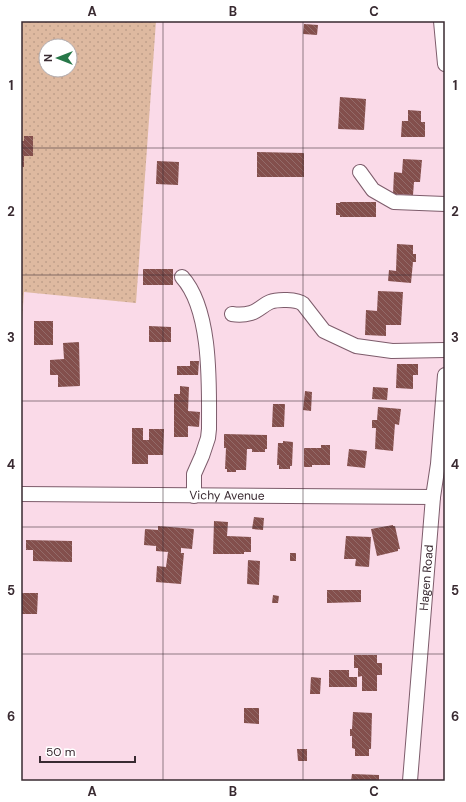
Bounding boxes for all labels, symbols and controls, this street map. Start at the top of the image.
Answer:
text: A [87,3,97,20]
text: B [229,3,237,20]
text: C [369,3,379,20]
north arrow [38,38,78,78]
text: N [41,54,55,62]
text: 1 [9,77,13,94]
text: 1 [453,77,457,94]
text: 2 [7,203,15,220]
text: 2 [451,203,459,220]
text: 3 [7,329,15,346]
text: 3 [451,329,459,346]
text: 4 [7,456,15,473]
text: 4 [451,456,459,473]
street label: Vichy Avenue [189,487,265,504]
street label: Hagen Road [416,544,437,611]
text: 5 [7,582,15,599]
text: 5 [451,582,459,599]
text: 6 [7,708,15,725]
text: 6 [451,708,459,725]
scale bar [40,738,135,764]
text: 50 m [46,744,75,760]
text: A [87,783,97,800]
text: B [229,783,237,800]
text: C [369,783,379,800]

